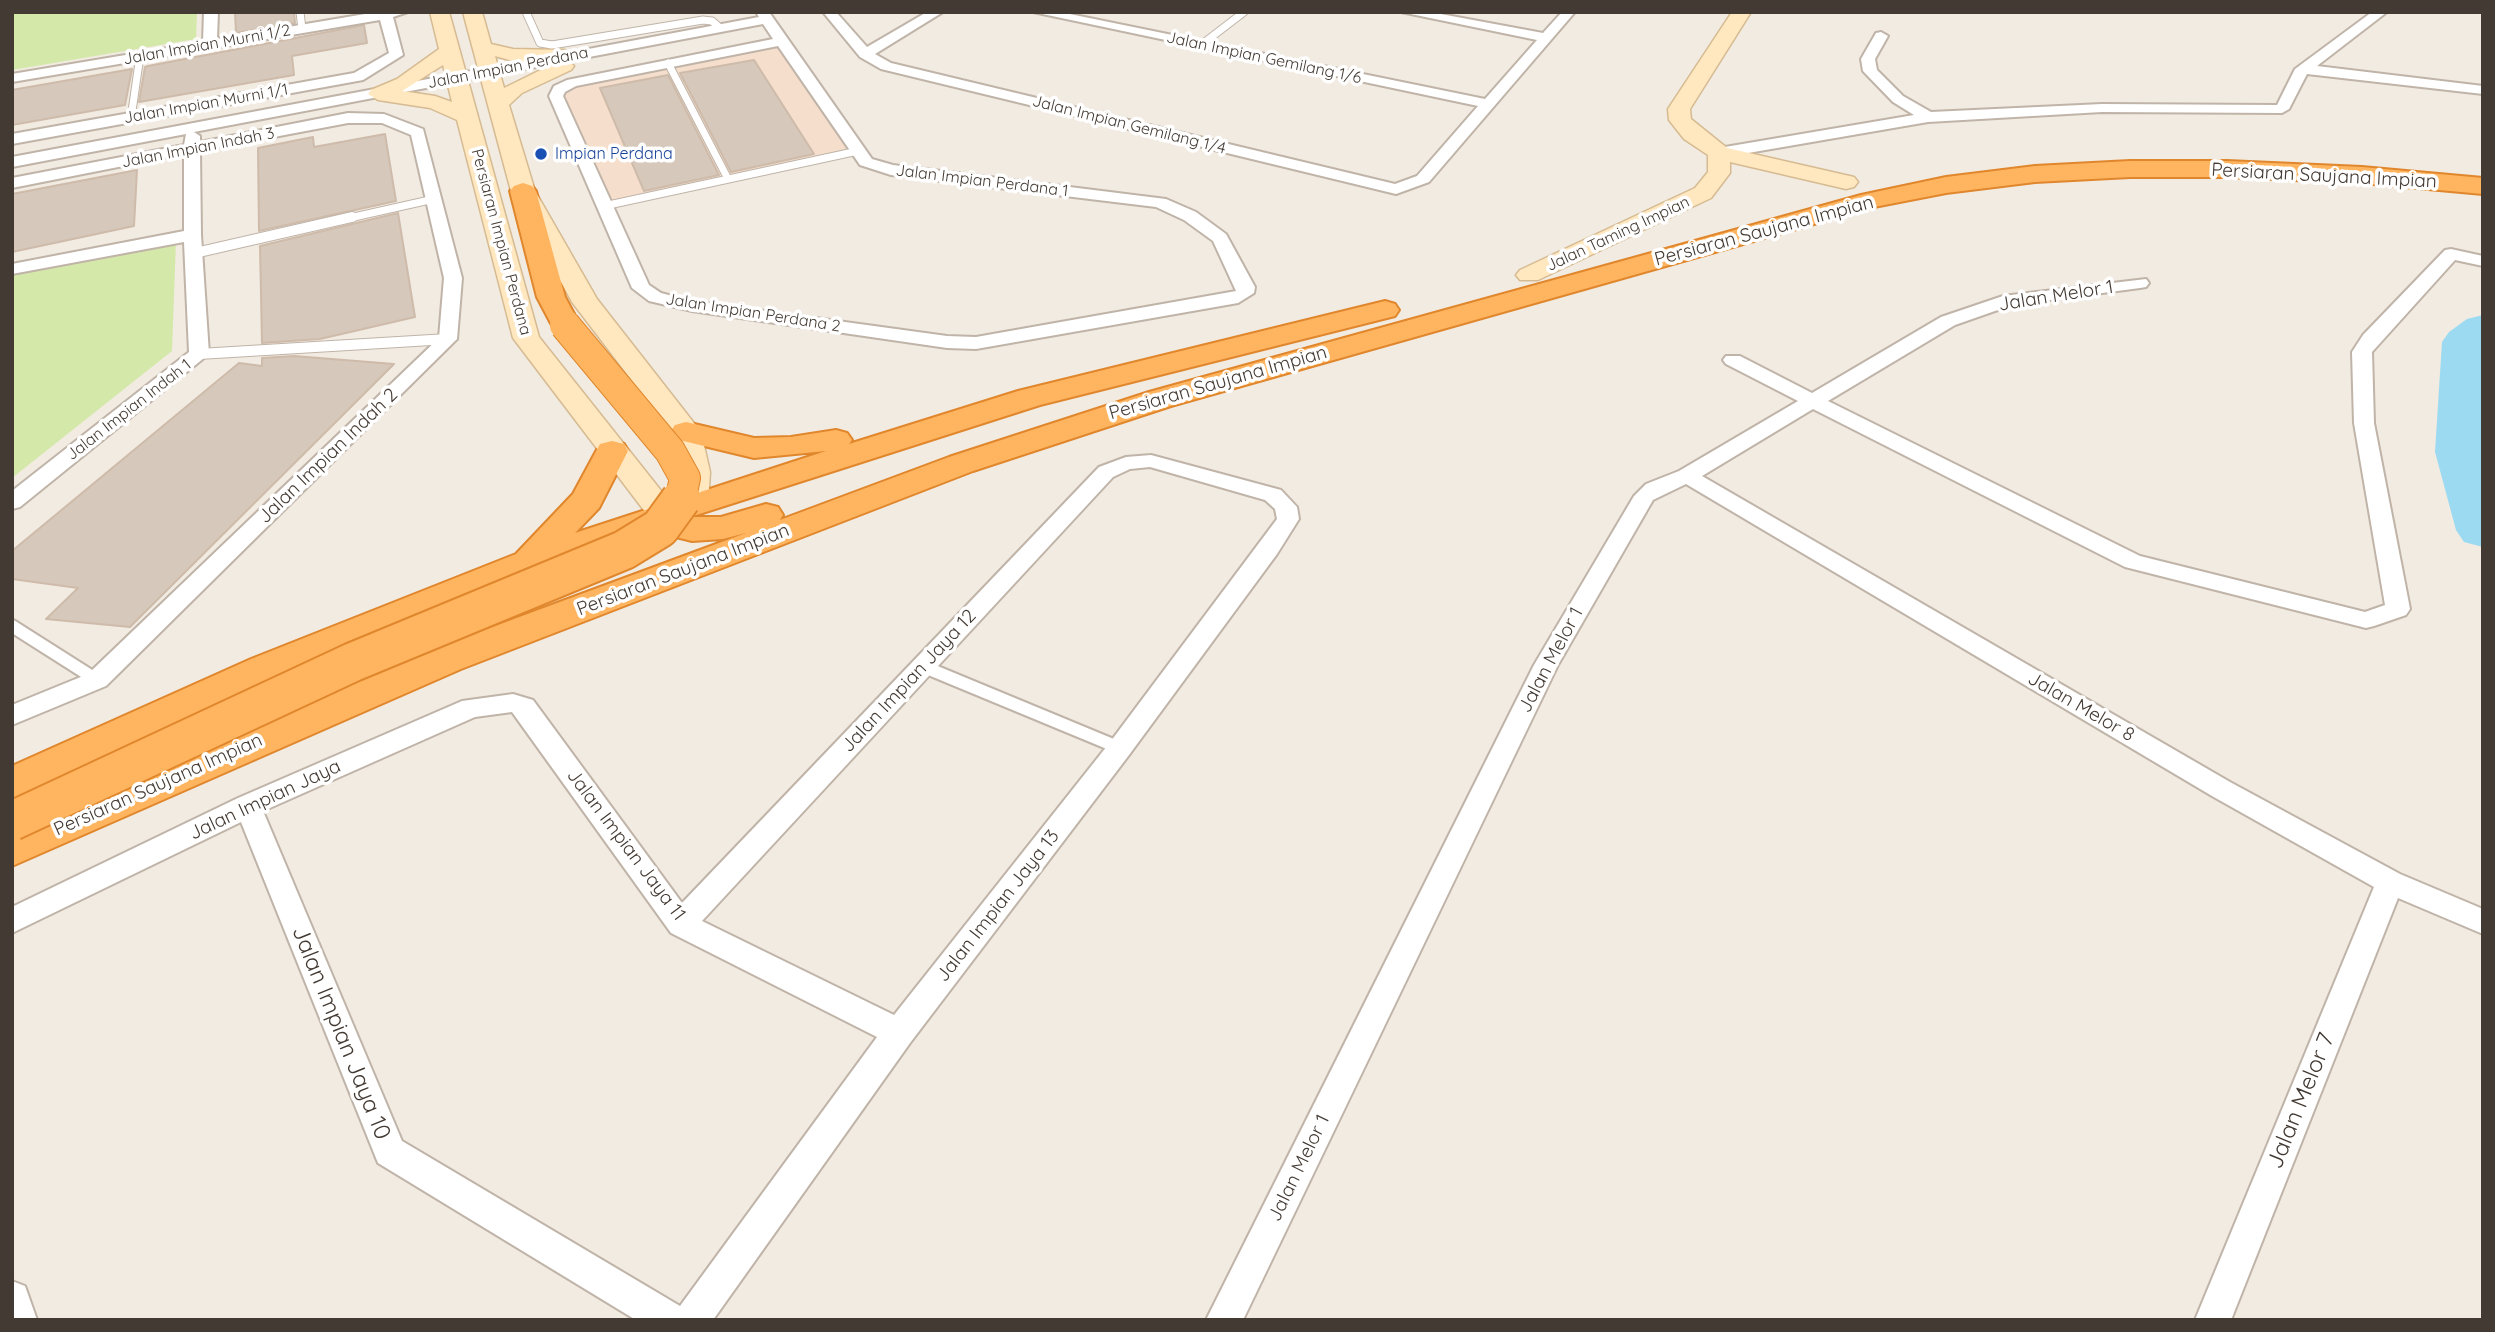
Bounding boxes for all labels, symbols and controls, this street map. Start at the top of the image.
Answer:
street label: Jalan Impian Murni 1/2 [122,21,292,69]
street label: Jalan Impian Gemilang 1/6 [1165,28,1363,88]
street label: Jalan Impian Perdana [426,43,590,93]
street label: Jalan Impian Murni 1/1 [122,80,290,128]
street label: Jalan Impian Gemilang 1/4 [1030,92,1228,158]
street label: Jalan Impian Indah 3 [120,124,276,172]
place label: Impian Perdana [555,144,673,164]
marker: Impian Perdana [533,146,549,162]
street label: Persiaran Impian Perdana [467,147,535,337]
street label: Persiaran Saujana Impian [2211,159,2437,193]
street label: Jalan Impian Perdana 1 [895,161,1069,201]
street label: Persiaran Saujana Impian [1652,191,1876,271]
street label: Jalan Taming Impian [1543,192,1693,276]
street label: Jalan Melor 1 [1997,276,2115,316]
street label: Jalan Impian Perdana 2 [664,290,842,336]
street label: Persiaran Saujana Impian [1106,341,1330,425]
street label: Jalan Impian Indah 1 [63,355,195,465]
street label: Jalan Impian Indah 2 [254,384,402,528]
street label: Persiaran Saujana Impian [574,519,792,621]
street label: Jalan Melor 1 [1514,603,1588,717]
street label: Jalan Impian Jaya 12 [837,605,981,757]
street label: Jalan Melor 8 [2024,667,2138,747]
street label: Persiaran Saujana Impian [50,729,266,841]
street label: Jalan Impian Jaya [186,755,344,845]
street label: Jalan Impian Jaya 11 [562,765,690,925]
street label: Jalan Impian Jaya 13 [932,825,1064,987]
street label: Jalan Impian Jaya 10 [286,922,396,1144]
street label: Jalan Melor 7 [2261,1029,2341,1173]
street label: Jalan Melor 1 [1263,1111,1335,1225]

